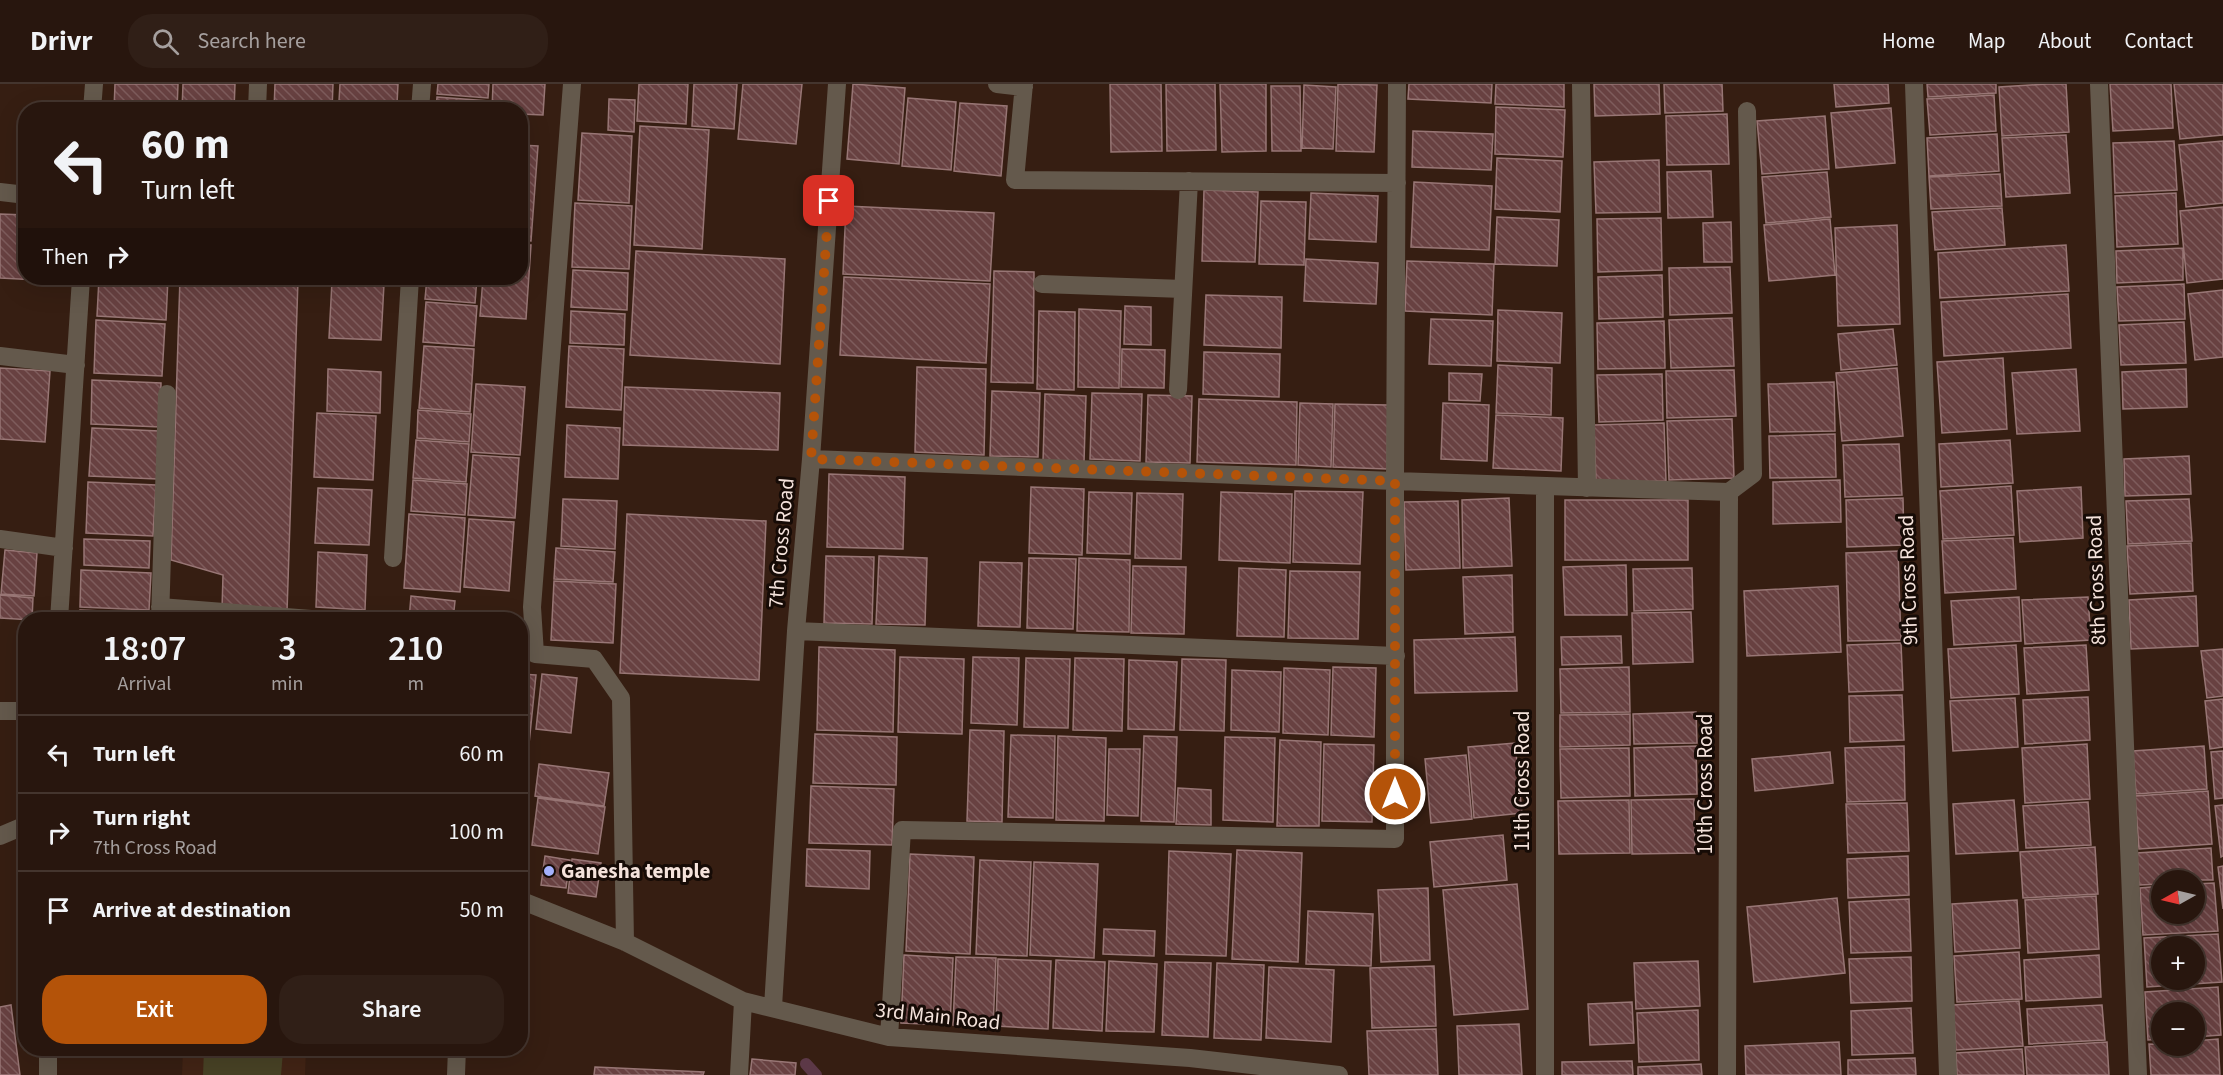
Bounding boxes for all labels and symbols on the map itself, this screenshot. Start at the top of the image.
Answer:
pin [803,175,854,226]
street label: 7th Cross Road [760,477,802,609]
street label: 9th Cross Road [1891,514,1925,646]
street label: 8th Cross Road [2079,514,2113,646]
street label: 11th Cross Road [1507,711,1537,851]
street label: 10th Cross Road [1690,714,1720,854]
position arrow [1363,762,1427,826]
place label: Ganesha temple [561,856,710,886]
marker: Ganesha temple [542,864,556,878]
north arrow [2151,870,2205,924]
street label: 3rd Main Road [874,995,1002,1037]

